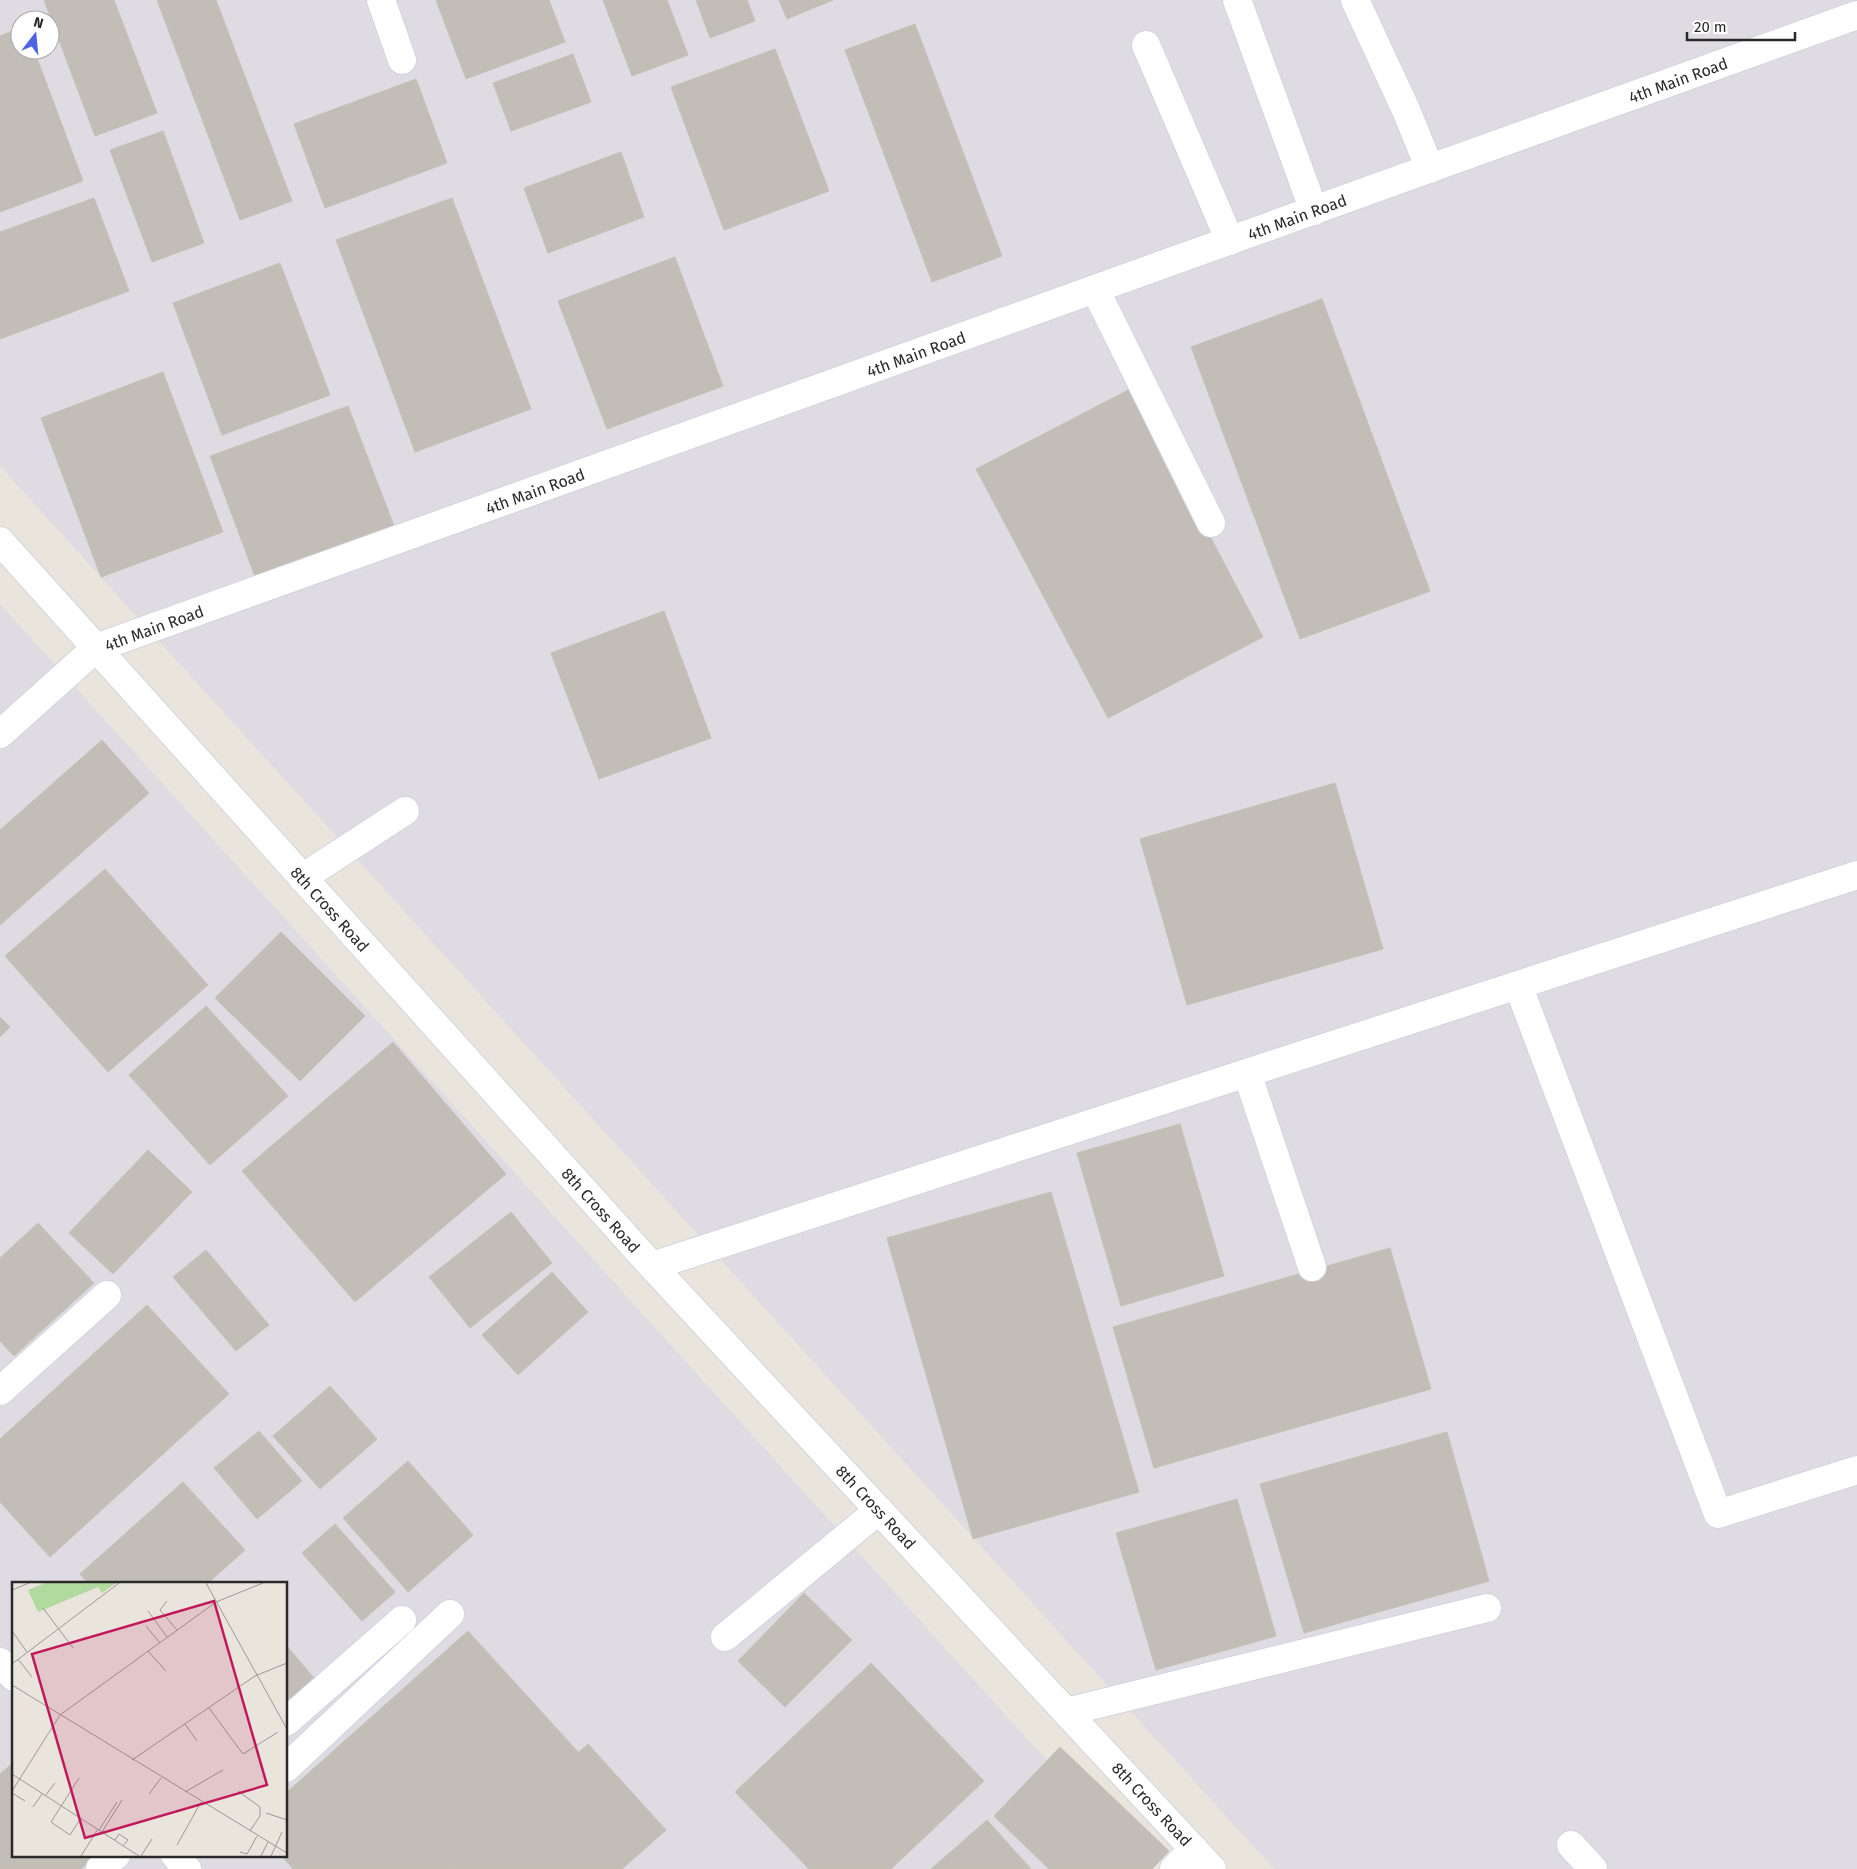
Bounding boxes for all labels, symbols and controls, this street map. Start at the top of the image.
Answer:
north arrow [10,10,60,60]
scale bar [1687,10,1794,42]
text: N [32,14,45,32]
text: 20 m [1694,18,1727,36]
street label: 4th Main Road [1626,54,1730,107]
street label: 4th Main Road [1245,191,1349,244]
street label: 4th Main Road [864,328,968,381]
street label: 4th Main Road [483,465,587,518]
street label: 4th Main Road [102,602,206,655]
street label: 8th Cross Road [286,863,373,956]
street label: 8th Cross Road [557,1164,644,1257]
street label: 8th Cross Road [832,1461,919,1553]
inset map [12,1582,288,1856]
street label: 8th Cross Road [1108,1758,1195,1850]

